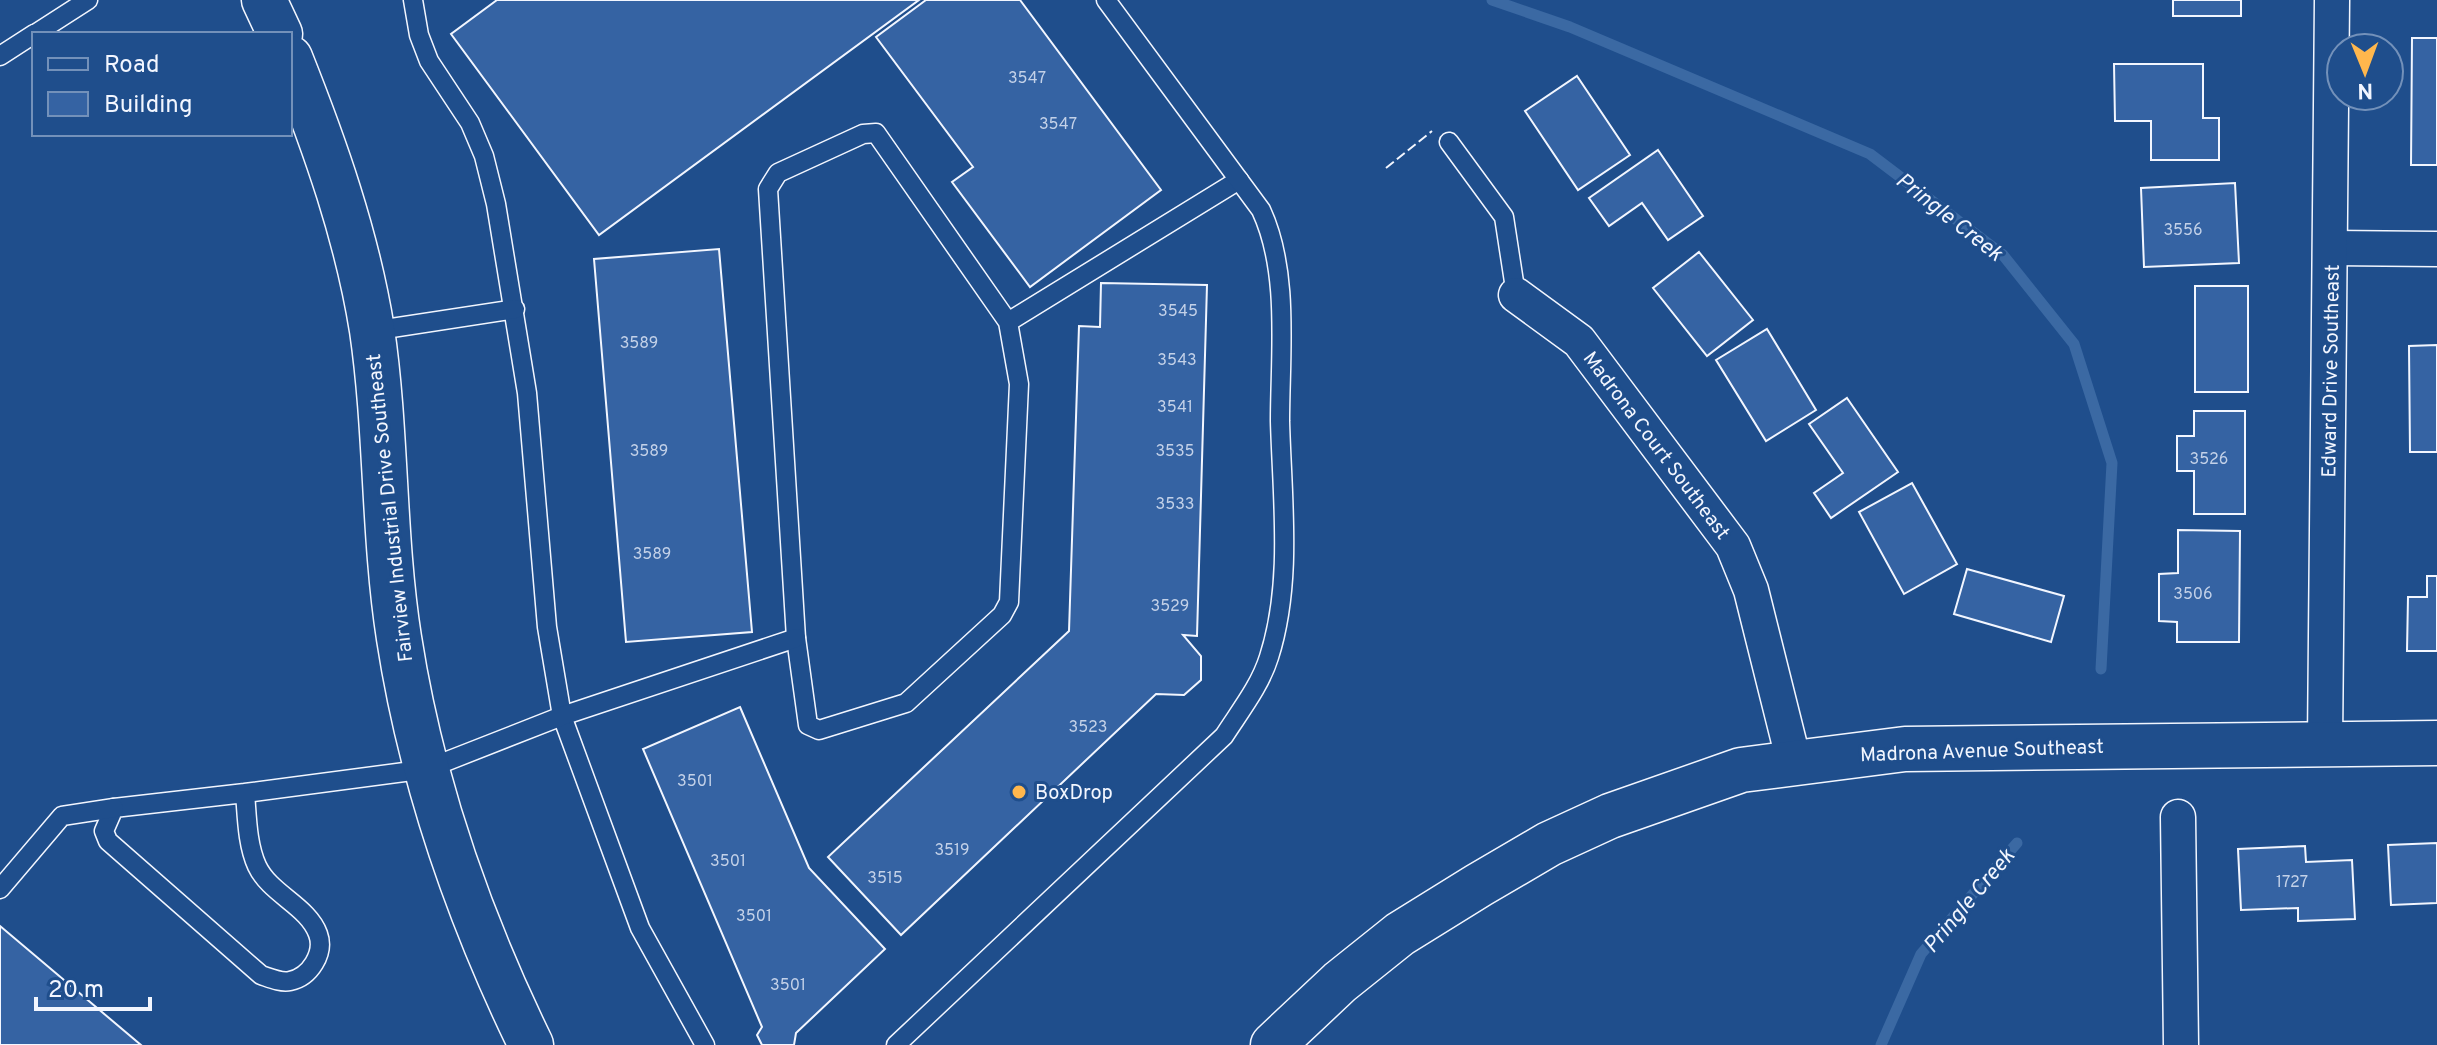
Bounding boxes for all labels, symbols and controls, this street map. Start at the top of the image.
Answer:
legend [32,32,292,136]
north arrow [2325,32,2405,112]
text: Road [104,51,160,81]
house number: 3547 [1008,69,1046,89]
text: N [2357,76,2373,103]
text: Building [104,91,193,121]
house number: 3547 [1039,115,1077,135]
water label: Pringle Creek [1890,168,2008,269]
house number: 3556 [2163,221,2203,241]
street label: Edward Drive Southeast [2317,264,2347,478]
house number: 3545 [1158,302,1198,322]
house number: 3589 [620,334,658,354]
street label: Madrona Court Southeast [1576,347,1735,546]
house number: 3543 [1157,351,1197,371]
street label: Fairview Industrial Drive Southeast [362,352,420,663]
house number: 3541 [1157,398,1193,418]
house number: 3589 [630,442,668,462]
house number: 3535 [1155,442,1195,462]
house number: 3526 [2190,450,2228,470]
house number: 3533 [1156,495,1194,515]
house number: 3589 [633,545,671,565]
house number: 3506 [2173,585,2213,605]
house number: 3529 [1151,597,1189,617]
house number: 3523 [1069,718,1107,738]
street label: Madrona Avenue Southeast [1860,735,2104,769]
house number: 3501 [677,772,713,792]
place label: BoxDrop [1035,781,1113,807]
marker: BoxDrop [1010,783,1028,801]
house number: 3519 [934,841,970,861]
water label: Pringle Creek [1918,843,2022,959]
house number: 3501 [710,852,746,872]
house number: 3515 [867,869,903,889]
house number: 1727 [2276,873,2308,893]
house number: 3501 [736,907,772,927]
scale bar [36,961,150,1011]
text: 20 m [48,976,104,1006]
house number: 3501 [770,976,806,996]

